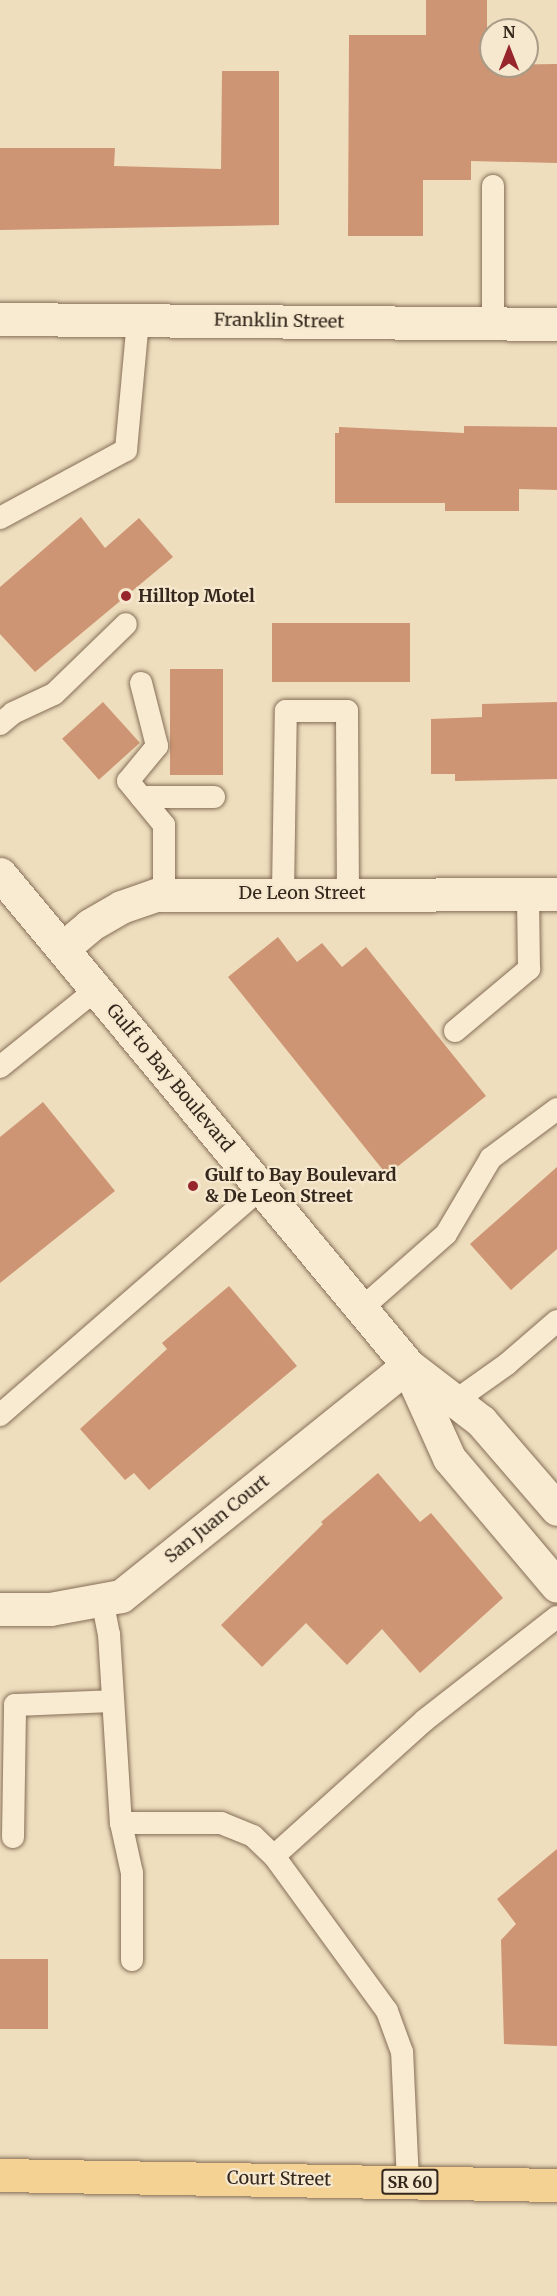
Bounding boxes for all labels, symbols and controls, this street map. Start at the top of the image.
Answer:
north arrow [479,18,539,78]
text: N [503,22,515,42]
street label: Franklin Street [214,309,344,333]
place label: Hilltop Motel [138,585,255,607]
marker: Hilltop Motel [119,589,133,603]
street label: De Leon Street [239,882,365,904]
street label: Gulf to Bay Boulevard [102,1000,238,1156]
place label: Gulf to Bay Boulevard & De Leon Street [205,1165,397,1208]
marker: Gulf to Bay Boulevard & De Leon Street [186,1179,200,1193]
street label: San Juan Court [160,1470,274,1568]
street label: Court Street [227,2167,331,2191]
road number: SR 60 [380,2169,440,2195]

